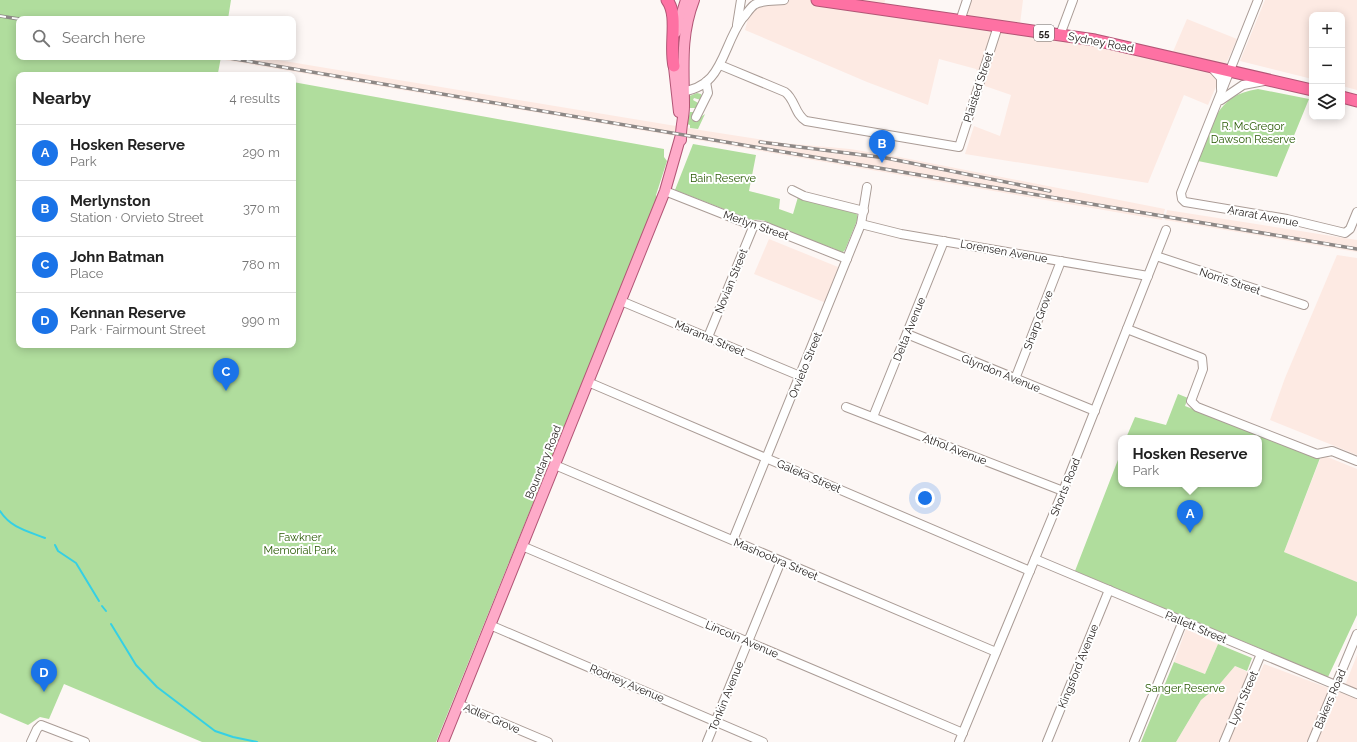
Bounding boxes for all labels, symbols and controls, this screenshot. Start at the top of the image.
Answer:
map controls [1309,12,1345,120]
button: + [1309,12,1345,48]
search box [16,16,296,60]
road number: 55 [1034,25,1054,41]
icon: search [30,27,52,49]
text: Search here [62,29,145,47]
street label: Sydney Road [1067,30,1135,55]
button: − [1309,48,1345,84]
street label: Plaisted Street [961,50,996,124]
button: layers [1309,84,1345,120]
text: Nearby [32,88,91,108]
text: 4 results [229,91,280,106]
park label: R. McGregor Dawson Reserve [1211,120,1296,146]
pin: B [869,130,895,163]
text: Hosken Reserve [70,136,185,154]
text: A [41,145,49,160]
text: 290 m [242,145,280,160]
text: Park [70,154,97,169]
park label: Bain Reserve [690,172,757,185]
text: Merlynston [70,192,151,210]
text: B [41,201,49,216]
text: 370 m [243,201,280,216]
street label: Ararat Avenue [1226,203,1300,230]
street label: Merlyn Street [721,208,791,243]
text: Station · Orvieto Street [70,210,204,225]
street label: Lorensen Avenue [959,237,1049,266]
street label: Novian Street [713,247,750,315]
text: John Batman [70,248,164,266]
text: C [41,257,49,272]
text: 780 m [242,257,280,272]
street label: Norris Street [1198,265,1262,298]
text: Place [70,266,103,281]
street label: Sharp Grove [1021,288,1056,352]
street label: Delta Avenue [891,295,928,363]
text: Kennan Reserve [70,304,186,322]
text: D [40,313,50,328]
text: 990 m [242,313,280,328]
street label: Marama Street [673,318,747,359]
text: Park · Fairmount Street [70,322,206,337]
street label: Orvieto Street [786,330,825,400]
street label: Glyndon Avenue [959,352,1043,395]
pin: C [213,358,239,391]
street label: Boundary Road [523,423,564,501]
street label: Athol Avenue [921,431,989,468]
popup [1118,435,1262,487]
text: Hosken Reserve [1132,445,1248,463]
street label: Shorts Road [1048,456,1083,518]
street label: Galeka Street [775,457,843,496]
text: Park [1132,463,1159,478]
your location [915,488,935,508]
pin: A [1177,500,1203,533]
park label: Fawkner Memorial Park [264,531,337,557]
street label: Mashoobra Street [732,536,820,583]
street label: Pallett Street [1163,609,1229,646]
street label: Lincoln Avenue [703,618,781,661]
street label: Kingsford Avenue [1056,622,1101,710]
pin: D [31,659,57,692]
street label: Tonkin Avenue [707,659,747,733]
street label: Rodney Avenue [588,662,667,705]
street label: Bakers Road [1312,667,1349,731]
street label: Lyon Street [1226,669,1261,727]
park label: Sanger Reserve [1145,682,1226,695]
street label: Adler Grove [462,701,522,736]

